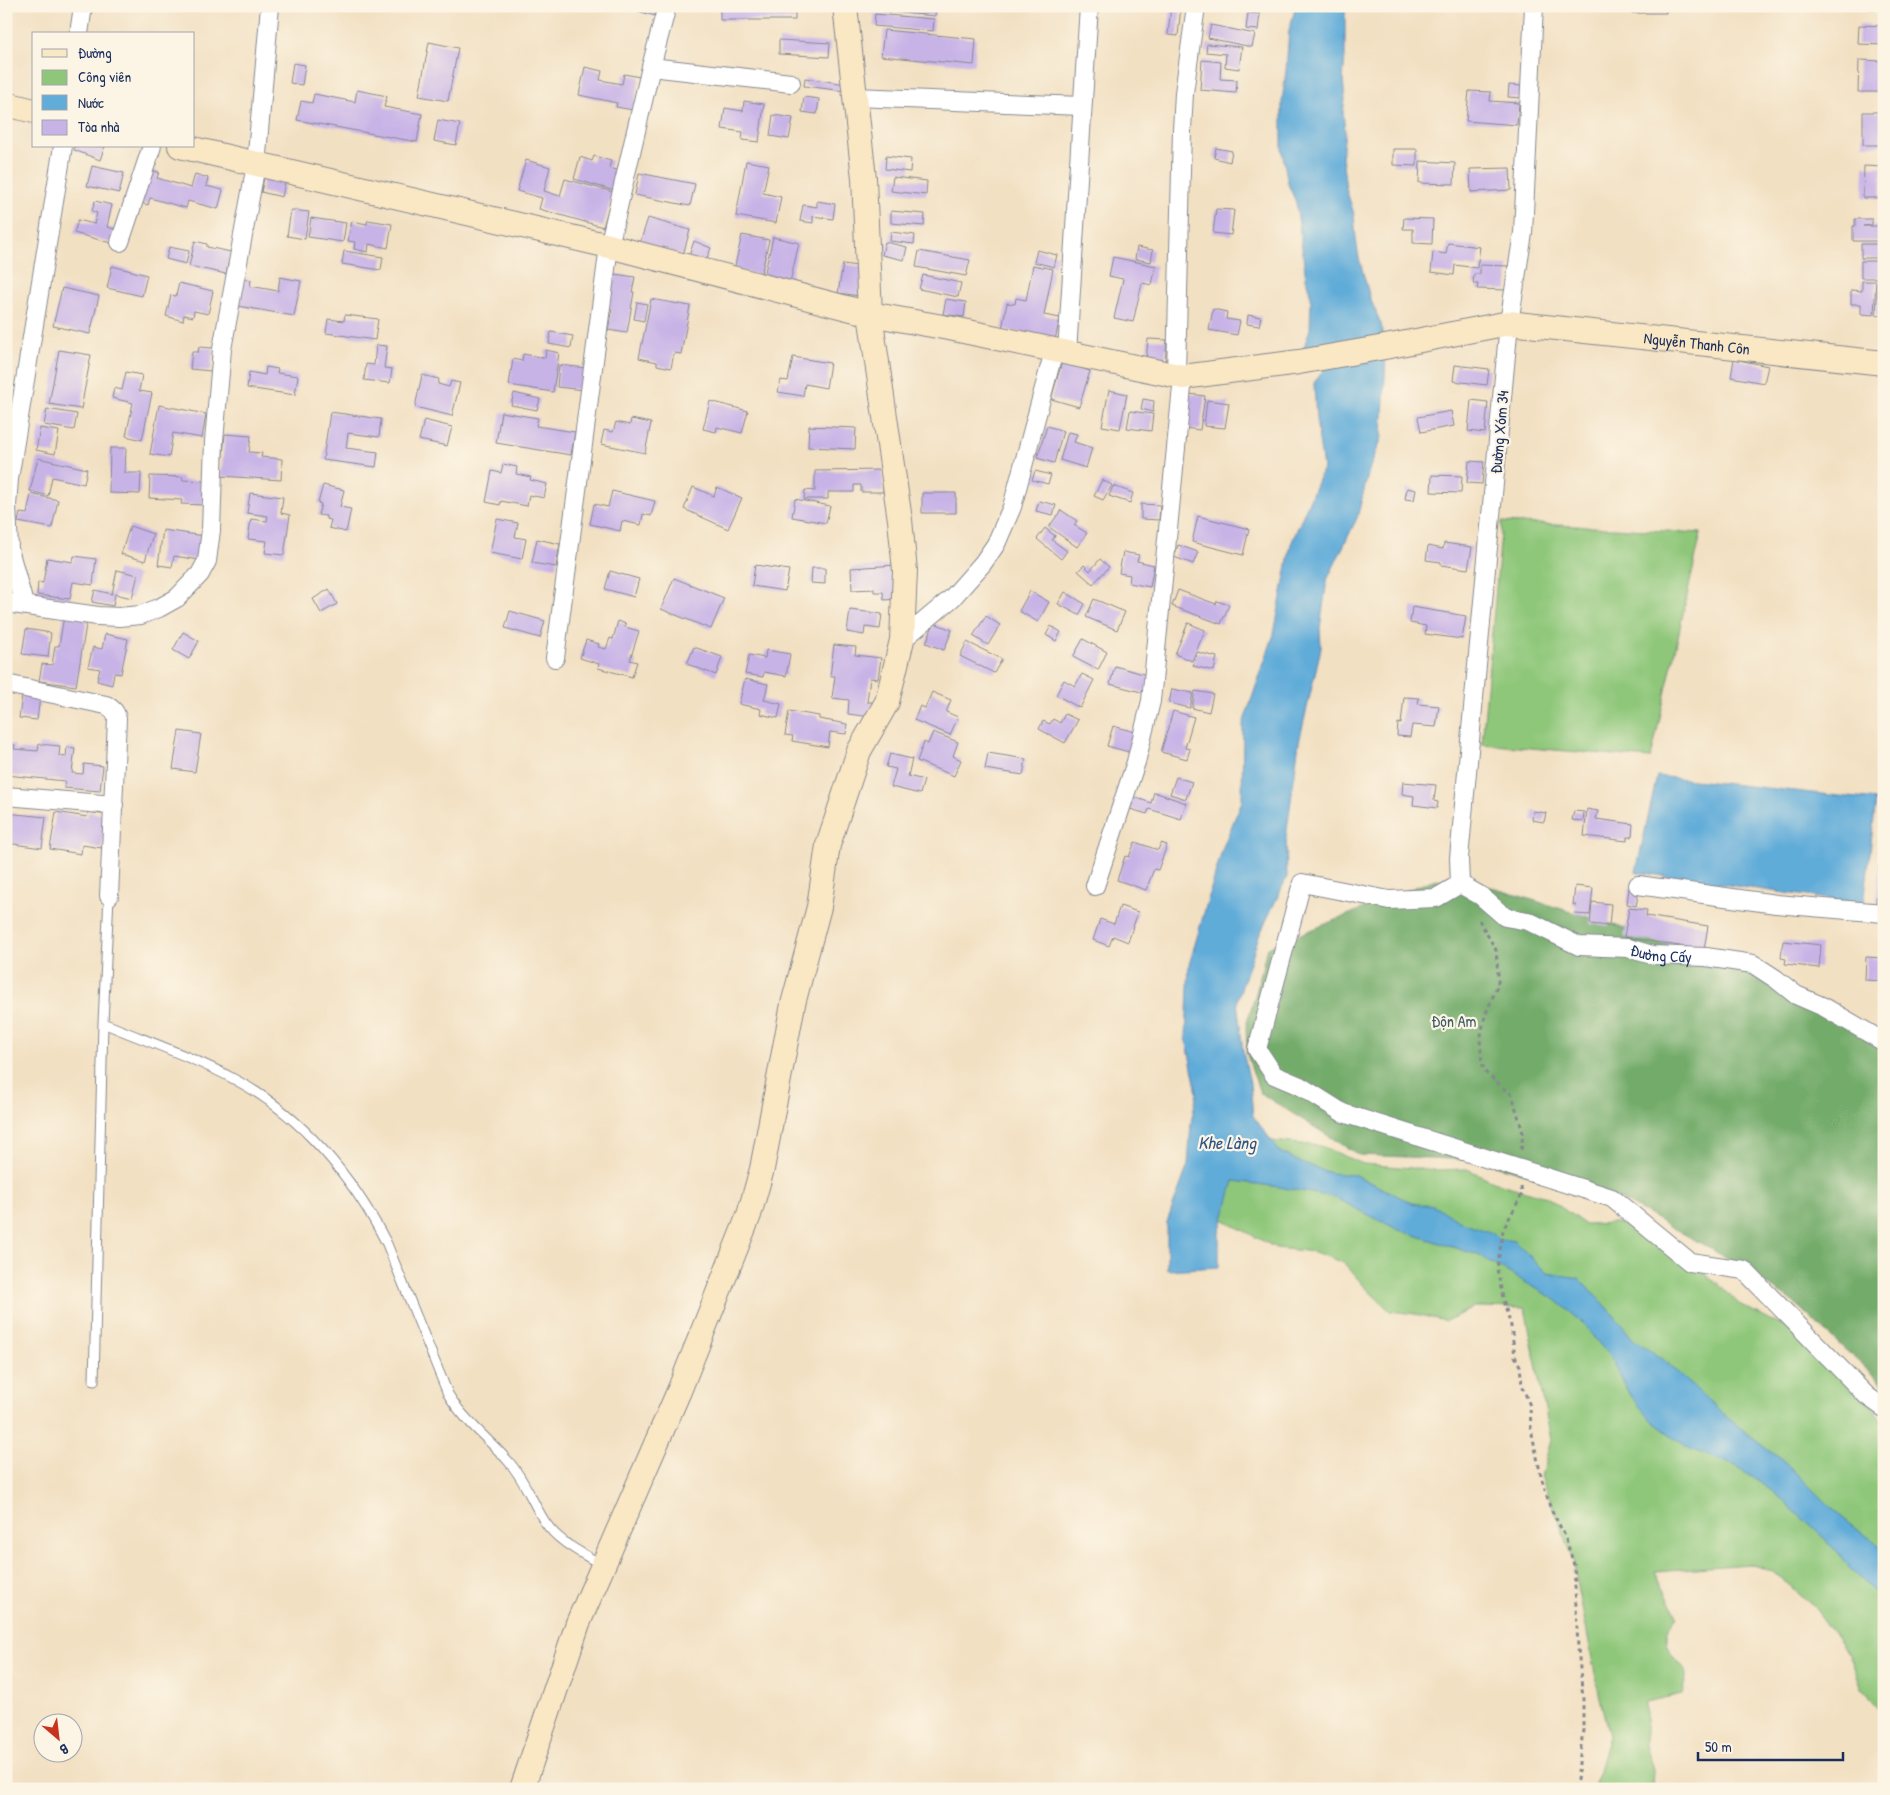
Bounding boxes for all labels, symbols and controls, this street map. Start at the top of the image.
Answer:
legend [32,32,195,148]
text: Đường [78,42,112,63]
text: Công viên [78,66,132,87]
text: Nước [78,92,104,113]
text: Tòa nhà [78,116,119,137]
street label: Nguyễn Thanh Côn [1643,326,1751,360]
street label: Đường Xóm 34 [1484,389,1514,475]
street label: Đường Cấy [1628,938,1692,967]
park label: Độn Am [1432,1010,1477,1032]
water label: Khe Làng [1198,1130,1257,1155]
north arrow [32,1712,82,1762]
scale bar [1698,1730,1842,1762]
text: 50 m [1705,1736,1732,1757]
text: B [57,1740,72,1760]

